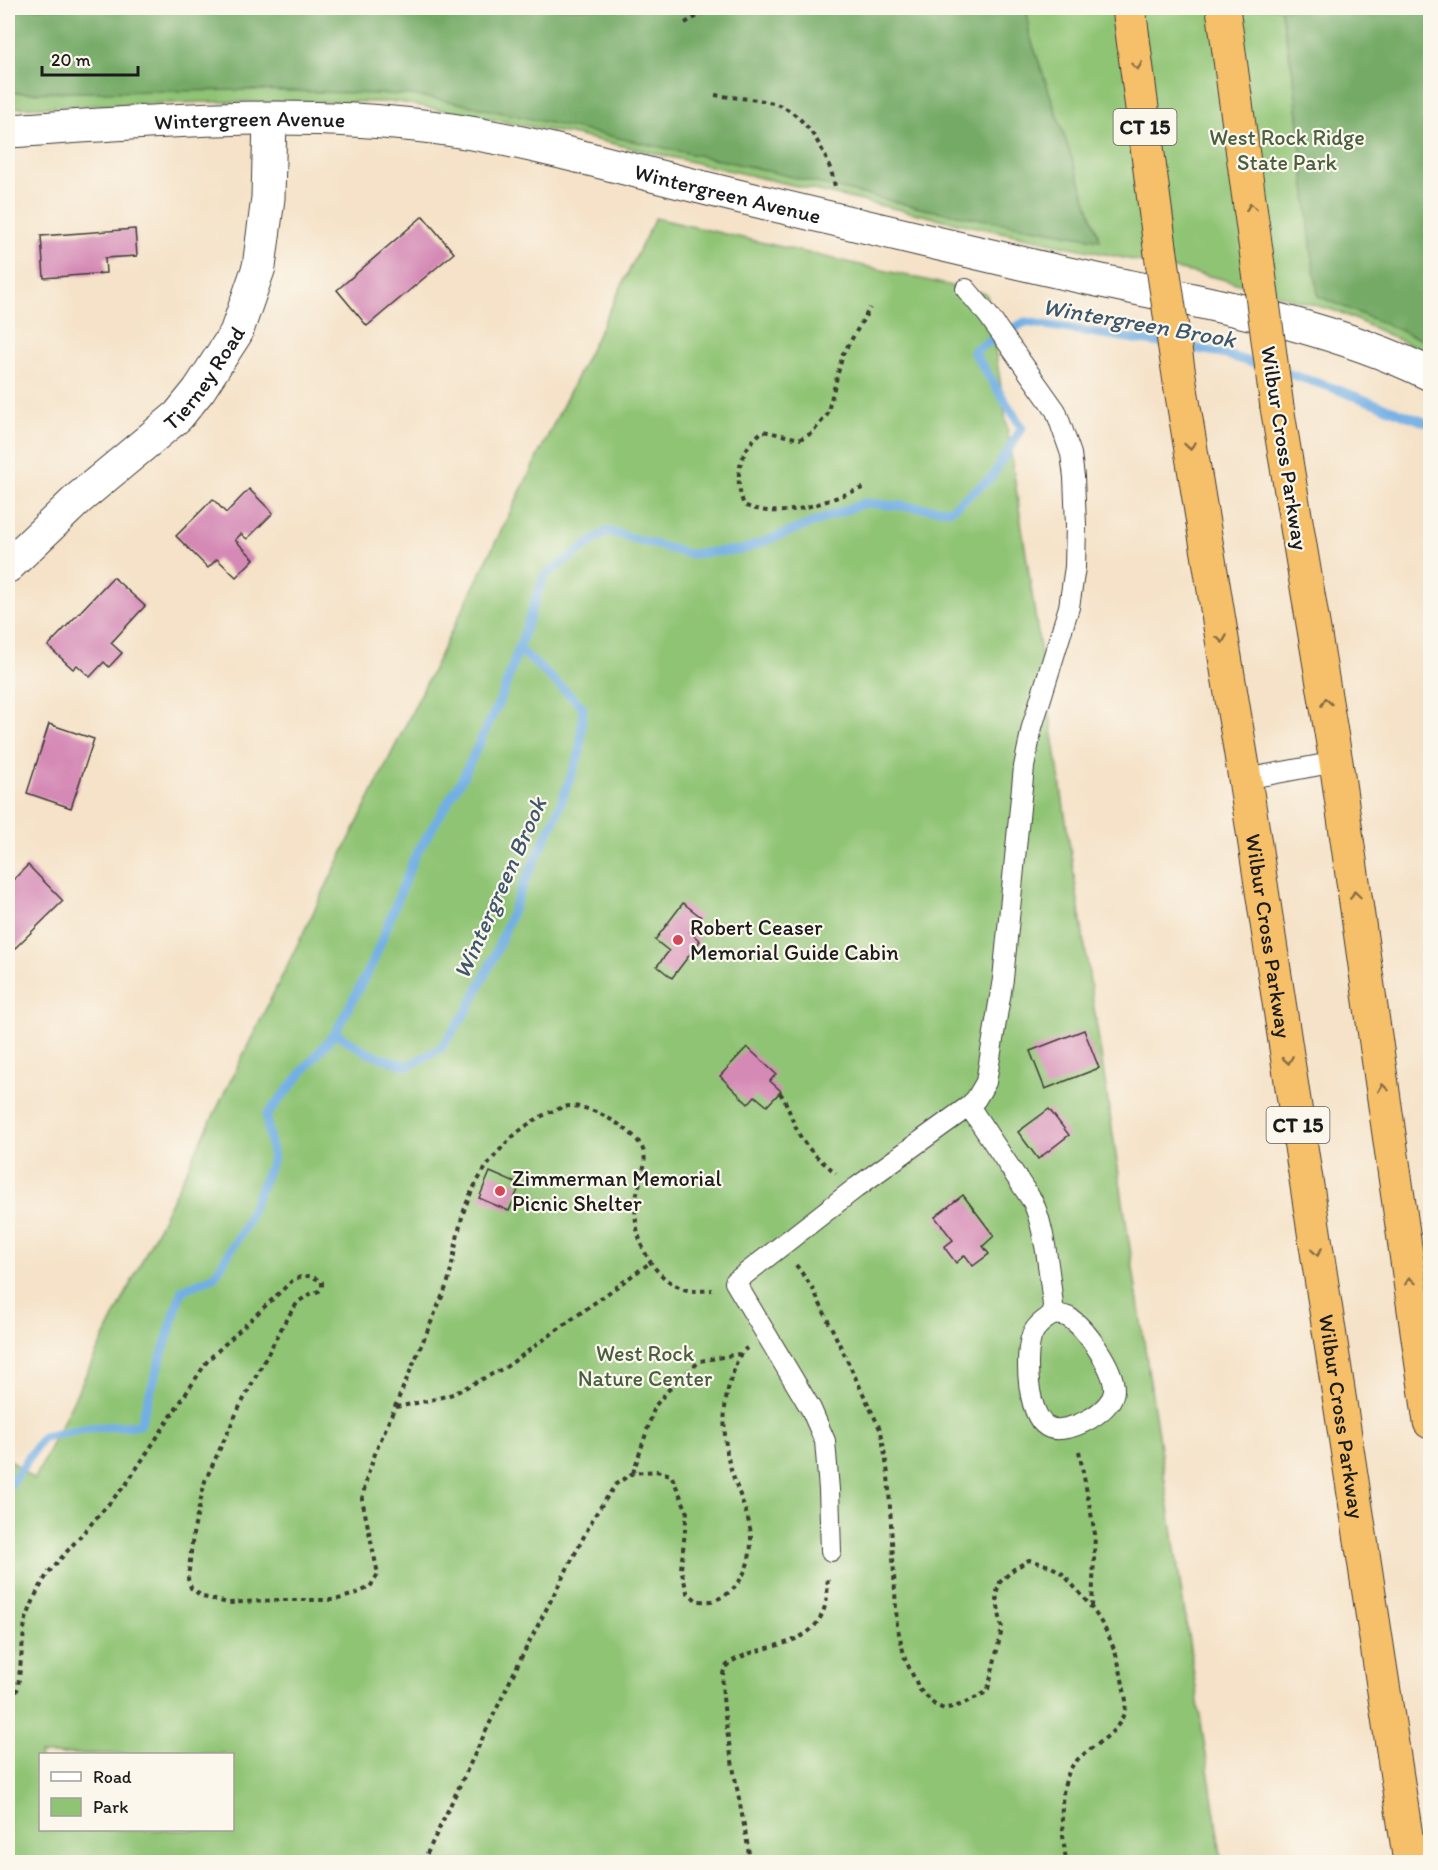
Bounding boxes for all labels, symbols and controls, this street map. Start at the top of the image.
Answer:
scale bar [42,39,138,77]
text: 20 m [51,49,91,71]
one-way arrow [1130,61,1143,70]
street label: Wintergreen Avenue [153,105,346,136]
road number: CT 15 [1114,109,1176,145]
park label: West Rock Ridge State Park [1209,124,1365,176]
street label: Wintergreen Avenue [631,158,824,230]
one-way arrow [1245,203,1257,212]
water label: Wintergreen Brook [1040,291,1239,354]
street label: Tierney Road [158,321,251,436]
street label: Wilbur Cross Parkway [1255,344,1314,553]
one-way arrow [1184,442,1196,451]
one-way arrow [1215,633,1228,643]
one-way arrow [1320,697,1333,707]
water label: Wintergreen Brook [447,791,553,983]
street label: Wilbur Cross Parkway [1240,832,1297,1041]
one-way arrow [1349,890,1361,899]
place label: Robert Ceaser Memorial Guide Cabin [690,914,899,966]
marker: Robert Ceaser Memorial Guide Cabin [671,933,685,947]
one-way arrow [1281,1055,1293,1064]
one-way arrow [1377,1083,1389,1092]
road number: CT 15 [1266,1107,1330,1143]
place label: Zimmerman Memorial Picnic Shelter [512,1165,722,1217]
marker: Zimmerman Memorial Picnic Shelter [493,1184,507,1198]
one-way arrow [1310,1248,1322,1257]
one-way arrow [1405,1276,1417,1285]
street label: Wilbur Cross Parkway [1313,1312,1371,1521]
park label: West Rock Nature Center [578,1340,713,1392]
legend [39,1753,234,1831]
text: Road [93,1766,132,1788]
text: Park [93,1796,128,1818]

